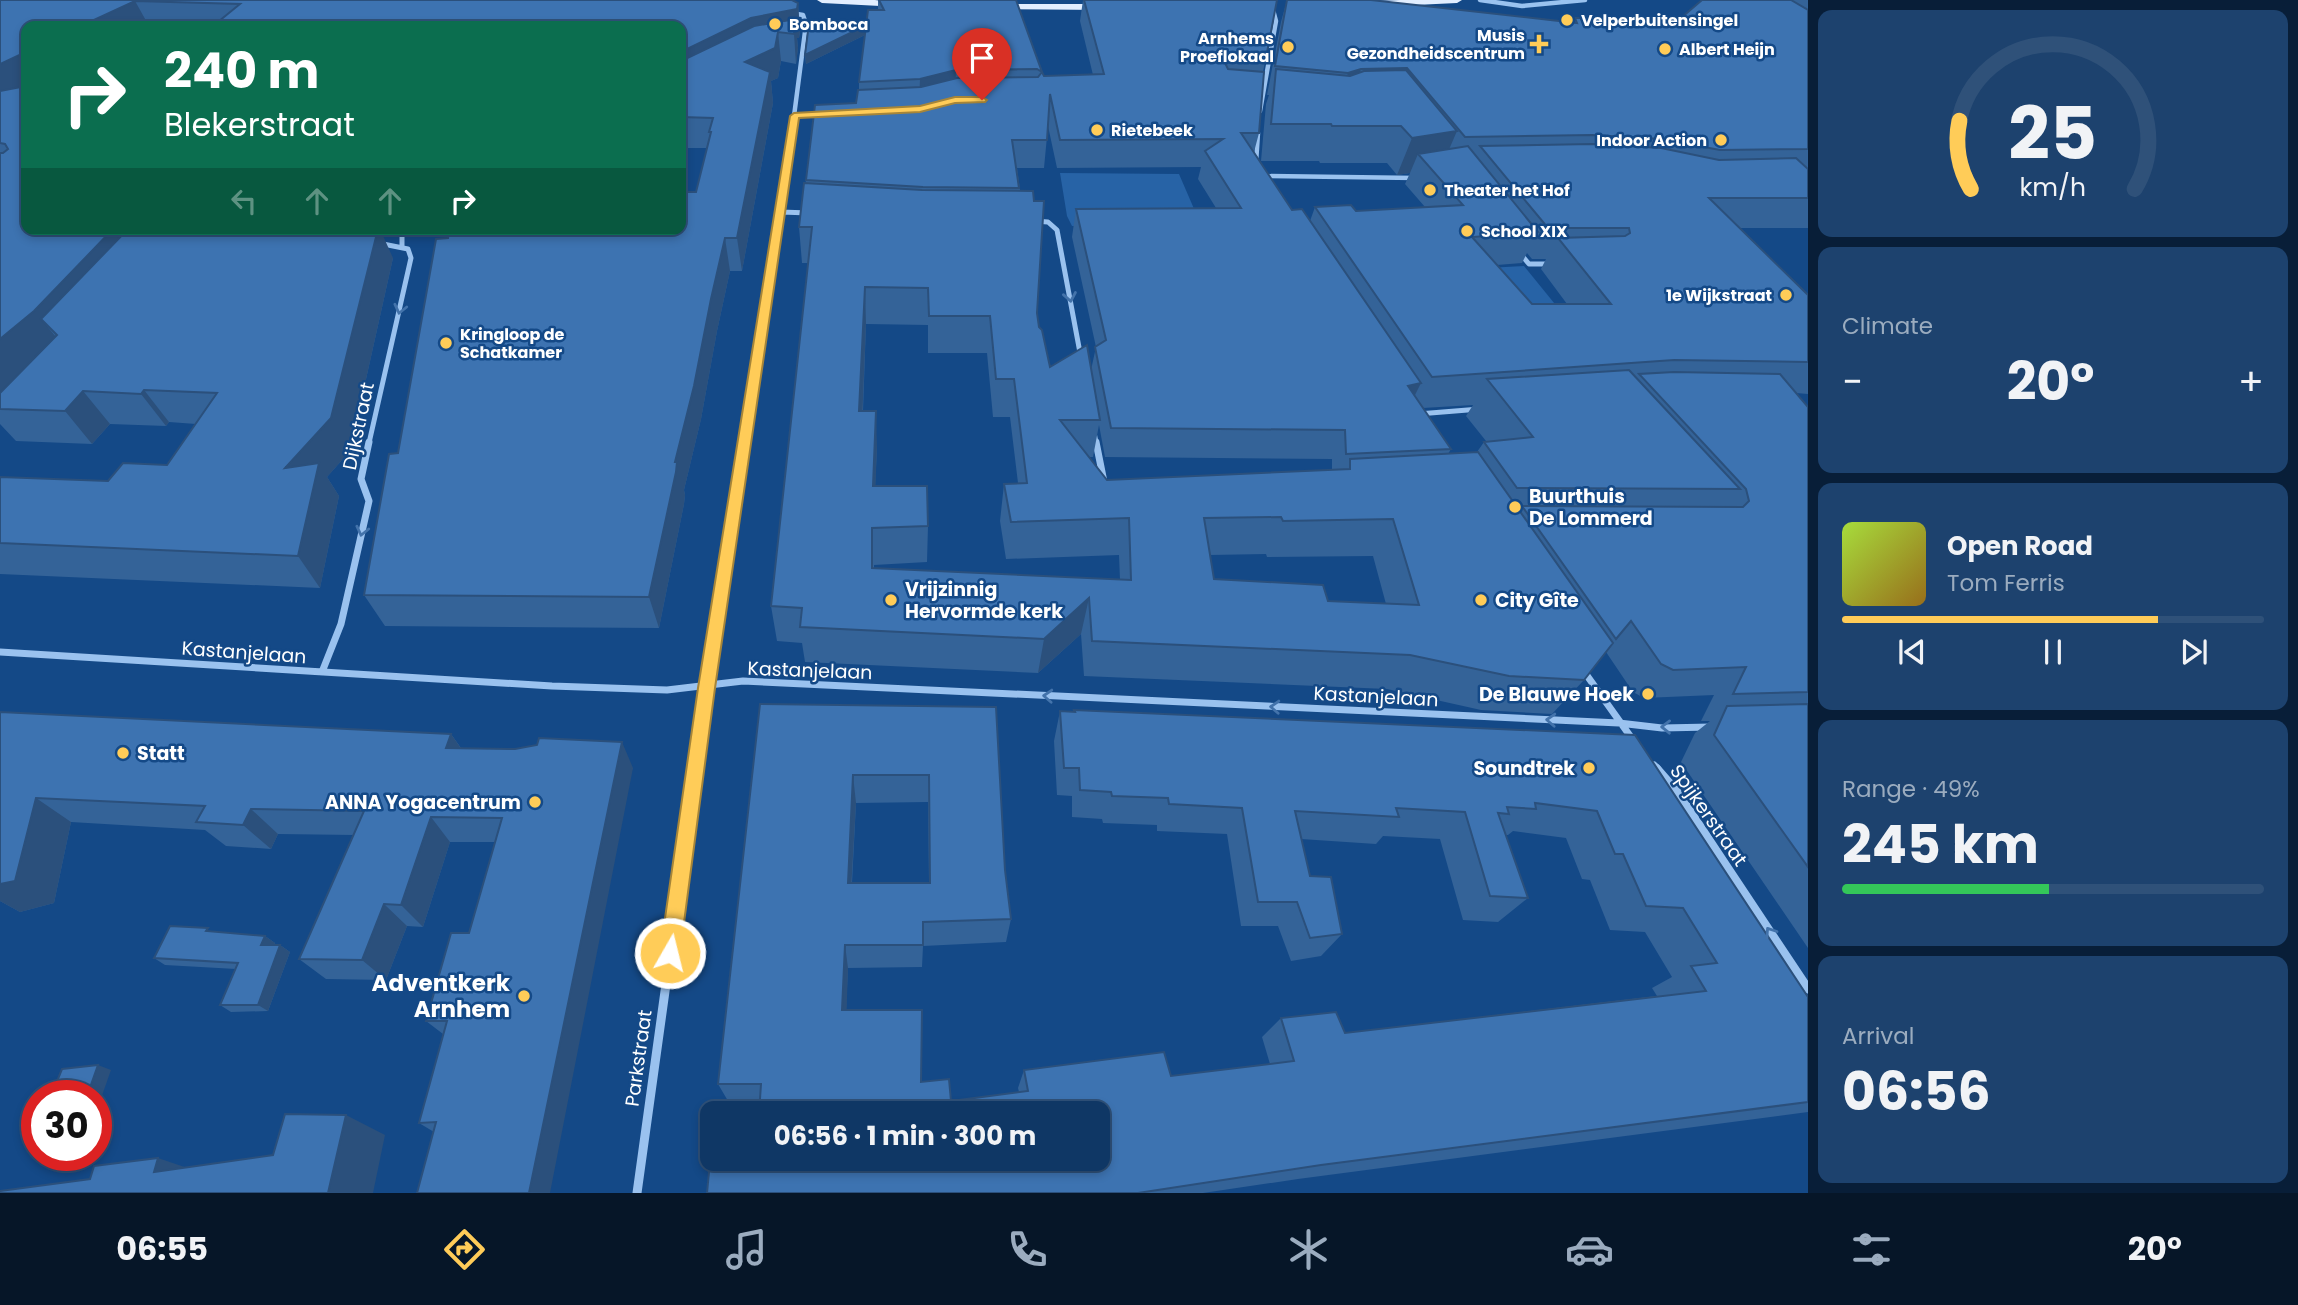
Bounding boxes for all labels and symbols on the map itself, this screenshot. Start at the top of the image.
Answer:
place label: Velperbuitensingel [1581,9,1738,32]
marker: Velperbuitensingel [1559,12,1575,28]
place label: Bomboca [789,13,868,36]
marker: Bomboca [767,16,783,32]
place label: Musis Gezondheidscentrum [1347,24,1525,65]
place label: Arnhems Proeflokaal [1180,27,1274,68]
pin [952,28,1012,100]
marker: Musis Gezondheidscentrum [1531,36,1547,52]
place label: Albert Heijn [1679,38,1775,61]
marker: Arnhems Proeflokaal [1280,39,1296,55]
marker: Albert Heijn [1657,41,1673,57]
place label: Rietebeek [1111,119,1193,142]
marker: Rietebeek [1089,122,1105,138]
place label: Indoor Action [1596,129,1707,152]
marker: Indoor Action [1713,132,1729,148]
place label: Theater het Hof [1444,179,1570,202]
marker: Theater het Hof [1422,182,1438,198]
place label: School XIX [1481,220,1568,243]
marker: School XIX [1459,223,1475,239]
place label: 1e Wijkstraat [1666,284,1772,307]
marker: 1e Wijkstraat [1778,287,1794,303]
one-way arrow [1061,291,1076,303]
one-way arrow [393,303,408,315]
place label: Kringloop de Schatkamer [460,323,565,364]
marker: Kringloop de Schatkamer [438,335,454,351]
street label: Dijkstraat [336,380,381,473]
place label: Buurthuis De Lommerd [1529,483,1653,532]
marker: Buurthuis De Lommerd [1507,499,1523,515]
one-way arrow [356,524,370,536]
place label: Vrijzinnig Hervormde kerk [905,576,1063,625]
place label: City Gîte [1495,587,1579,614]
marker: Vrijzinnig Hervormde kerk [883,592,899,608]
marker: City Gîte [1473,592,1489,608]
street label: Kastanjelaan [181,635,307,670]
street label: Kastanjelaan [747,655,873,686]
street label: Kastanjelaan [1313,680,1439,713]
place label: De Blauwe Hoek [1479,681,1634,708]
marker: De Blauwe Hoek [1640,686,1656,702]
one-way arrow [1042,689,1053,704]
one-way arrow [1269,700,1280,715]
one-way arrow [1545,713,1556,728]
one-way arrow [1661,720,1672,735]
place label: Statt [137,740,185,767]
marker: Statt [115,745,131,761]
place label: Soundtrek [1473,755,1575,782]
street label: Spijkerstraat [1664,759,1754,872]
marker: Soundtrek [1581,760,1597,776]
place label: ANNA Yogacentrum [325,789,521,816]
marker: ANNA Yogacentrum [527,794,543,810]
position arrow [633,916,707,990]
one-way arrow [1766,927,1778,940]
place label: Adventkerk Arnhem [372,967,511,1025]
marker: Adventkerk Arnhem [516,988,532,1004]
street label: Parkstraat [618,1008,659,1108]
speed limit sign: 30 [21,1080,112,1171]

